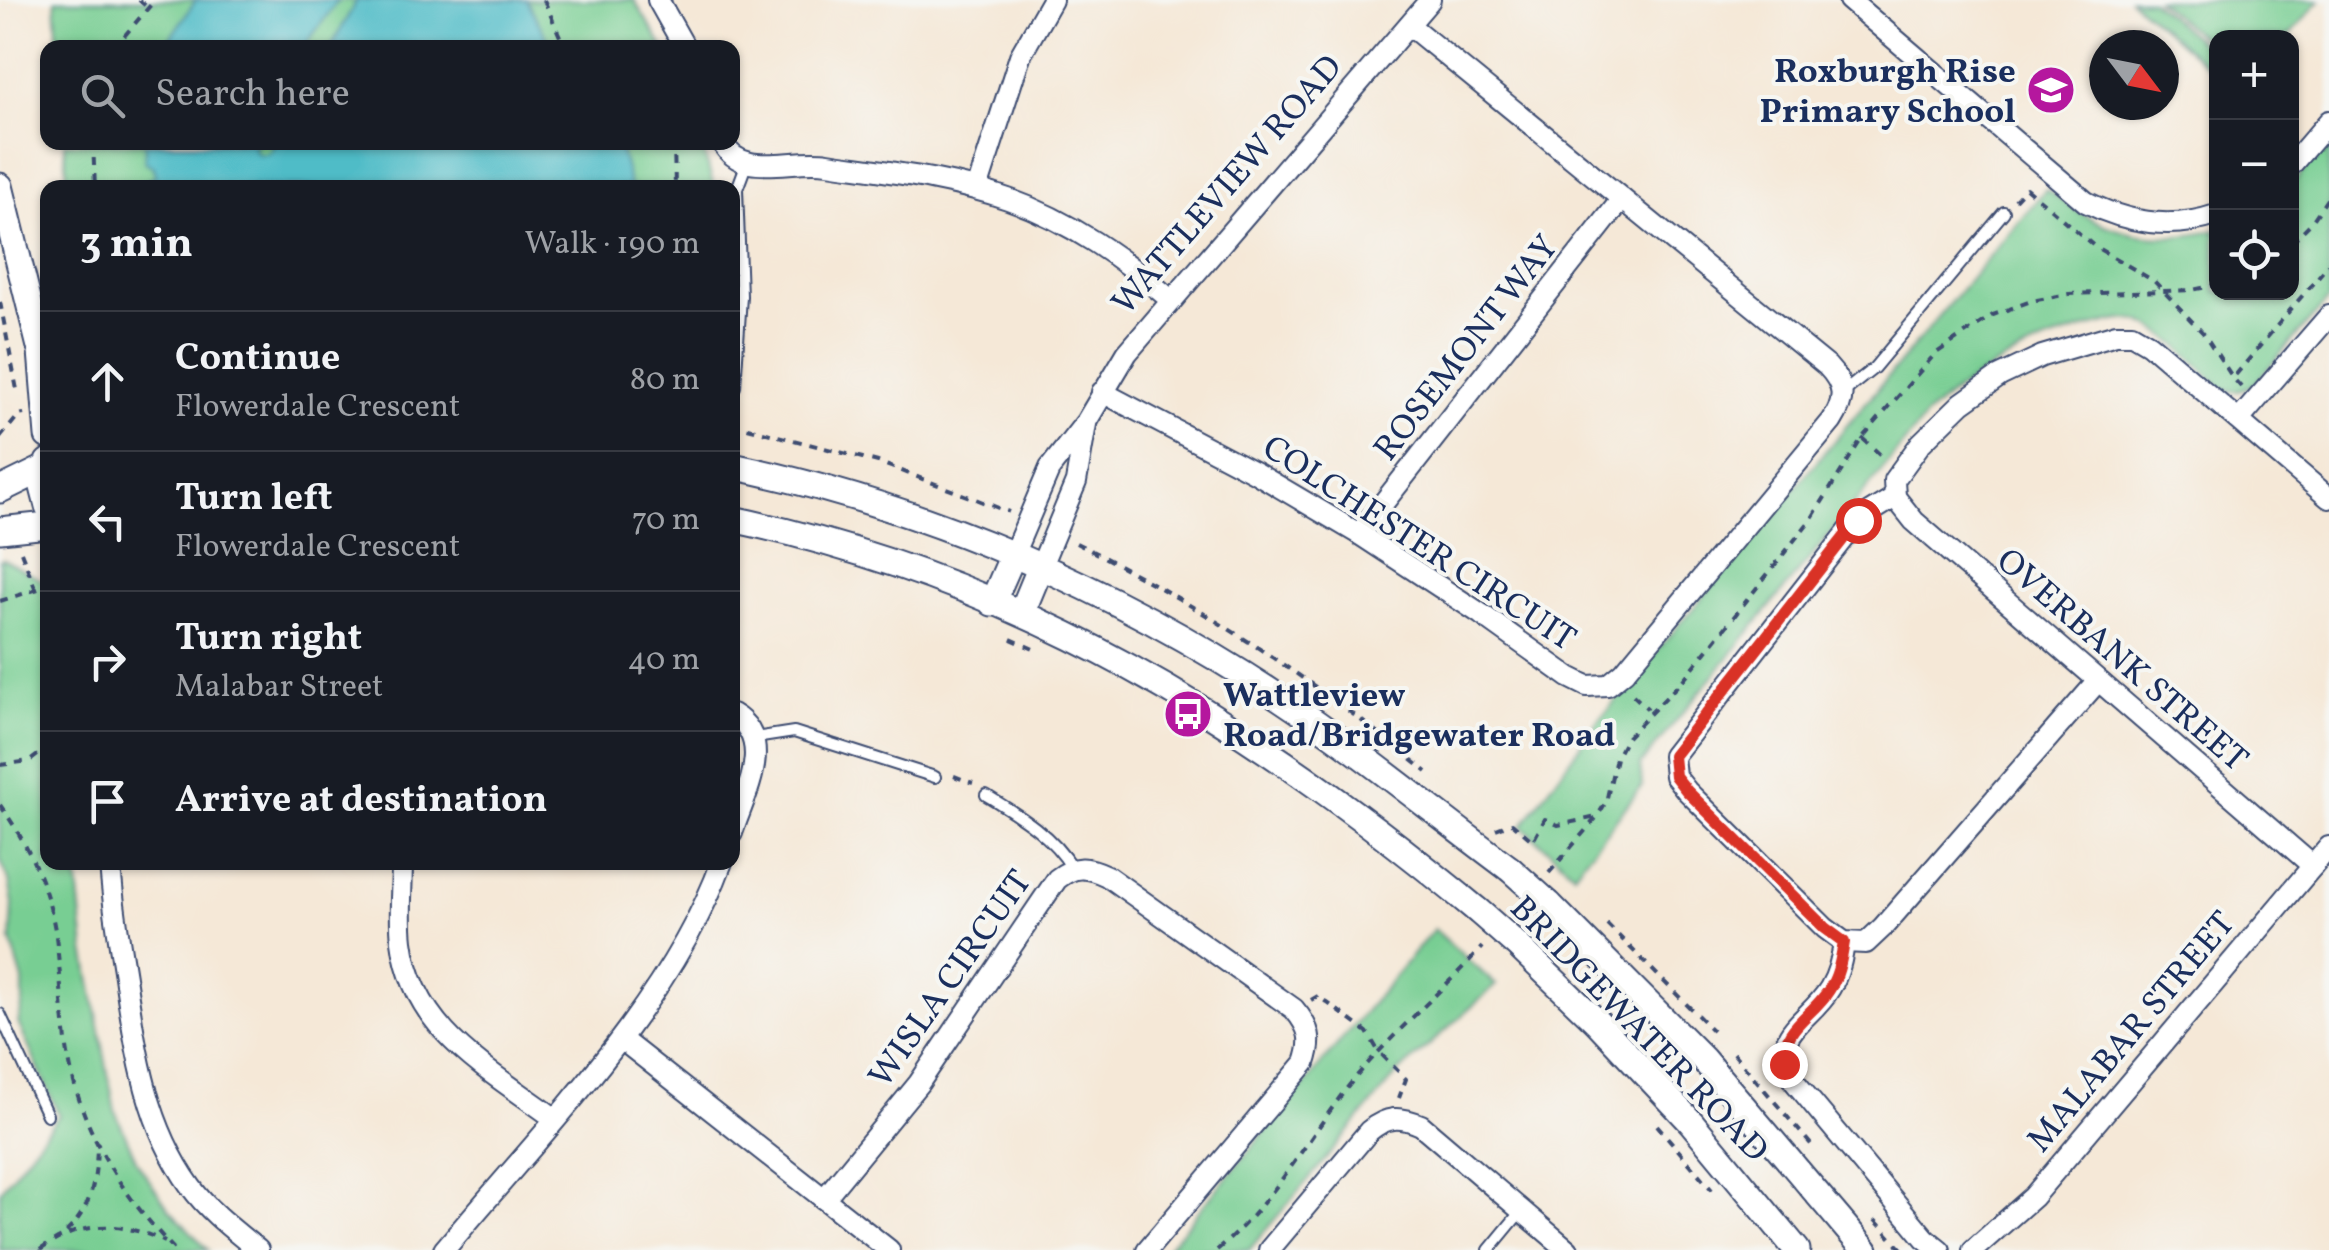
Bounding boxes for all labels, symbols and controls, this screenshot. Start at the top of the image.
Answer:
north arrow [2089,30,2179,120]
map controls [2209,30,2299,300]
button: + [2209,30,2299,120]
search box [40,40,740,150]
street label: WATTLEVIEW ROAD [1102,46,1355,326]
place label: Roxburgh Rise Primary School [1759,49,2016,137]
school or university icon: Roxburgh Rise Primary School [2025,64,2077,116]
icon: search [75,68,130,123]
text: Search here [155,69,350,122]
button: − [2209,120,2299,210]
button: locate [2209,210,2299,300]
text: 3 min [80,216,193,275]
text: Walk · 190 m [525,223,700,267]
street label: ROSEMONT WAY [1364,226,1571,472]
text: Continue [175,333,340,386]
icon: ahead [80,354,135,409]
text: 80 m [630,359,700,403]
text: Flowerdale Crescent [175,386,460,430]
street label: COLCHESTER CIRCUIT [1252,425,1584,664]
text: Turn left [175,473,332,526]
icon: left [80,494,135,549]
route start [1836,498,1882,544]
text: 70 m [632,499,700,543]
text: Flowerdale Crescent [175,526,460,570]
street label: OVERBANK STREET [1985,538,2257,784]
text: Turn right [175,613,362,666]
icon: right [80,634,135,689]
text: 40 m [628,639,700,683]
text: Malabar Street [175,666,383,710]
place label: Wattleview Road/Bridgewater Road [1223,673,1615,761]
bus stop icon: Wattleview Road/Bridgewater Road [1162,688,1214,740]
icon: arrive [80,774,135,829]
text: Arrive at destination [175,775,548,828]
street label: WISLA CIRCUIT [858,861,1044,1098]
street label: BRIDGEWATER ROAD [1498,886,1778,1174]
street label: MALABAR STREET [2017,902,2247,1164]
route end [1762,1042,1808,1088]

